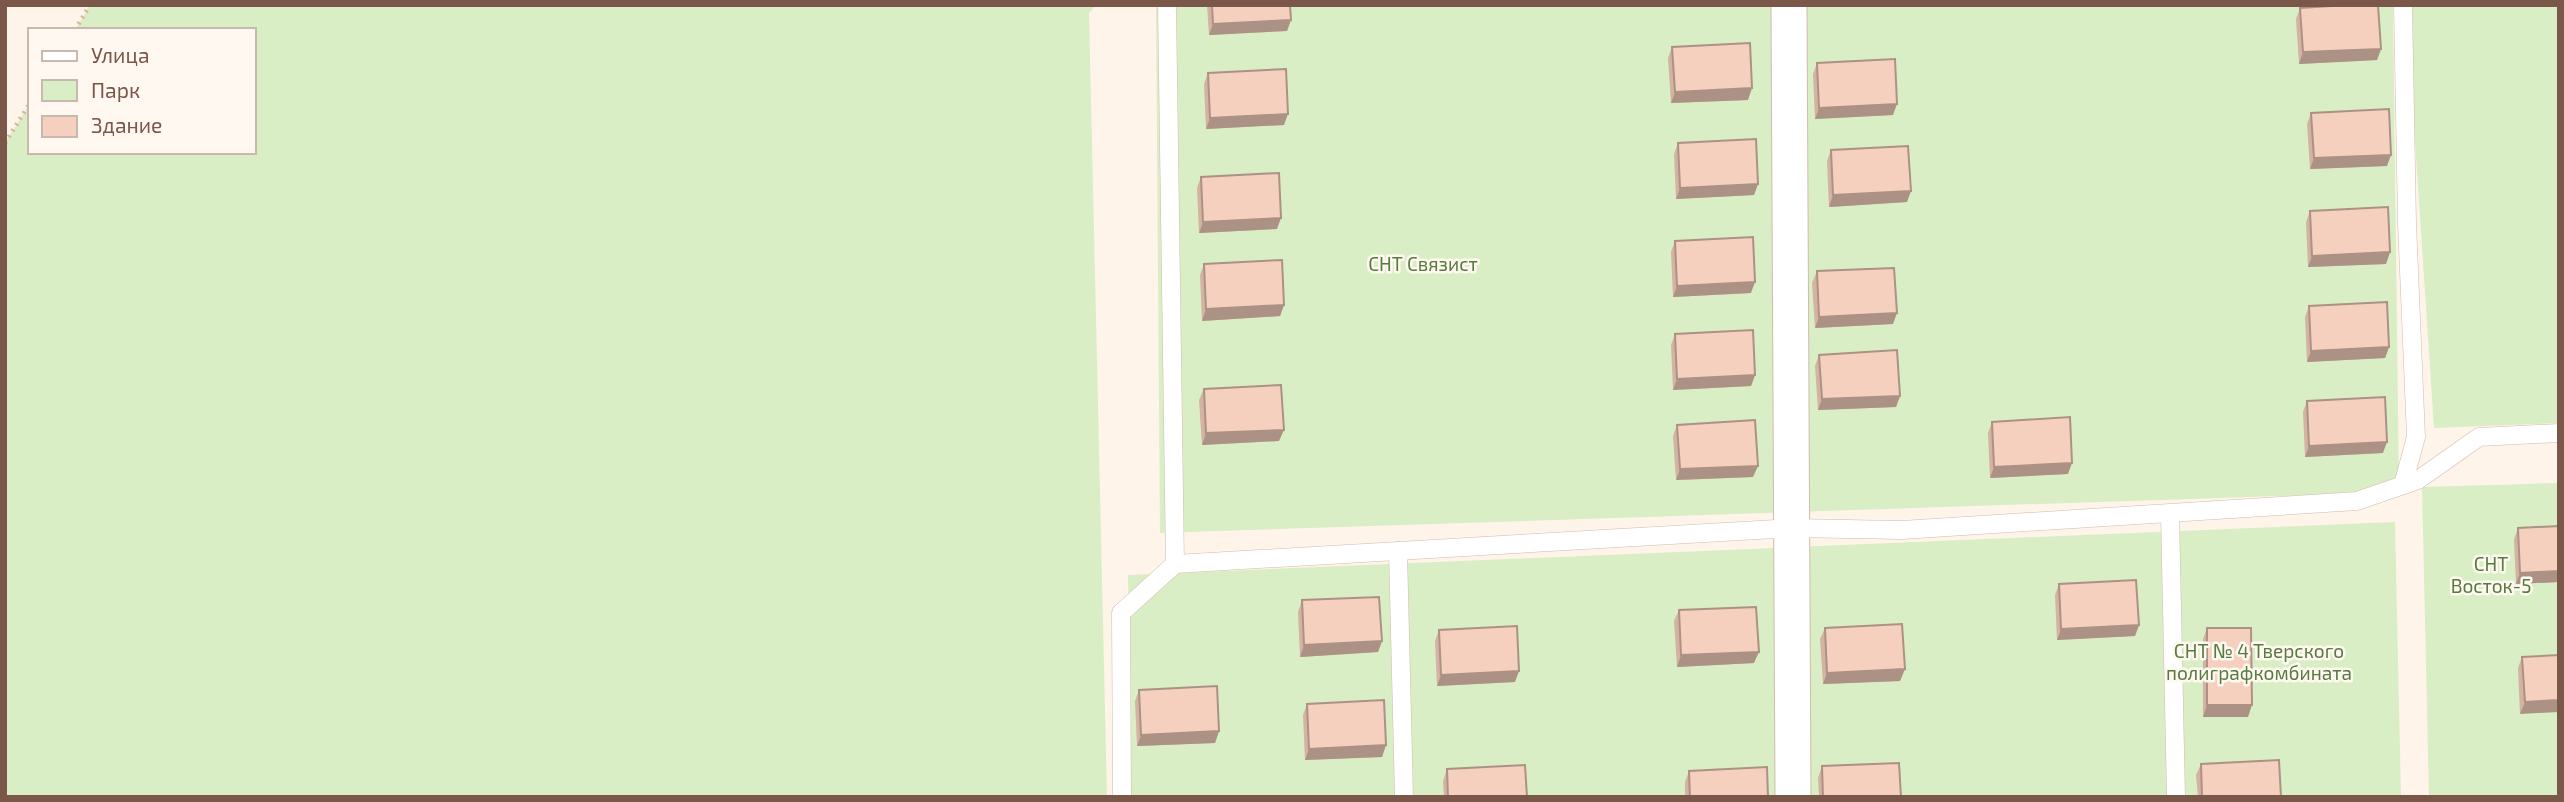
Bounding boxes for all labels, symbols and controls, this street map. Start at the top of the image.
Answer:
legend [28,28,256,154]
text: Улица [91,42,150,67]
text: Парк [91,77,140,102]
text: Здание [91,112,162,137]
park label: СНТ Связист [1368,252,1478,275]
park label: СНТ Восток-5 [2451,552,2531,597]
park label: СНТ № 4 Тверского полиграфкомбината [2166,639,2352,684]

